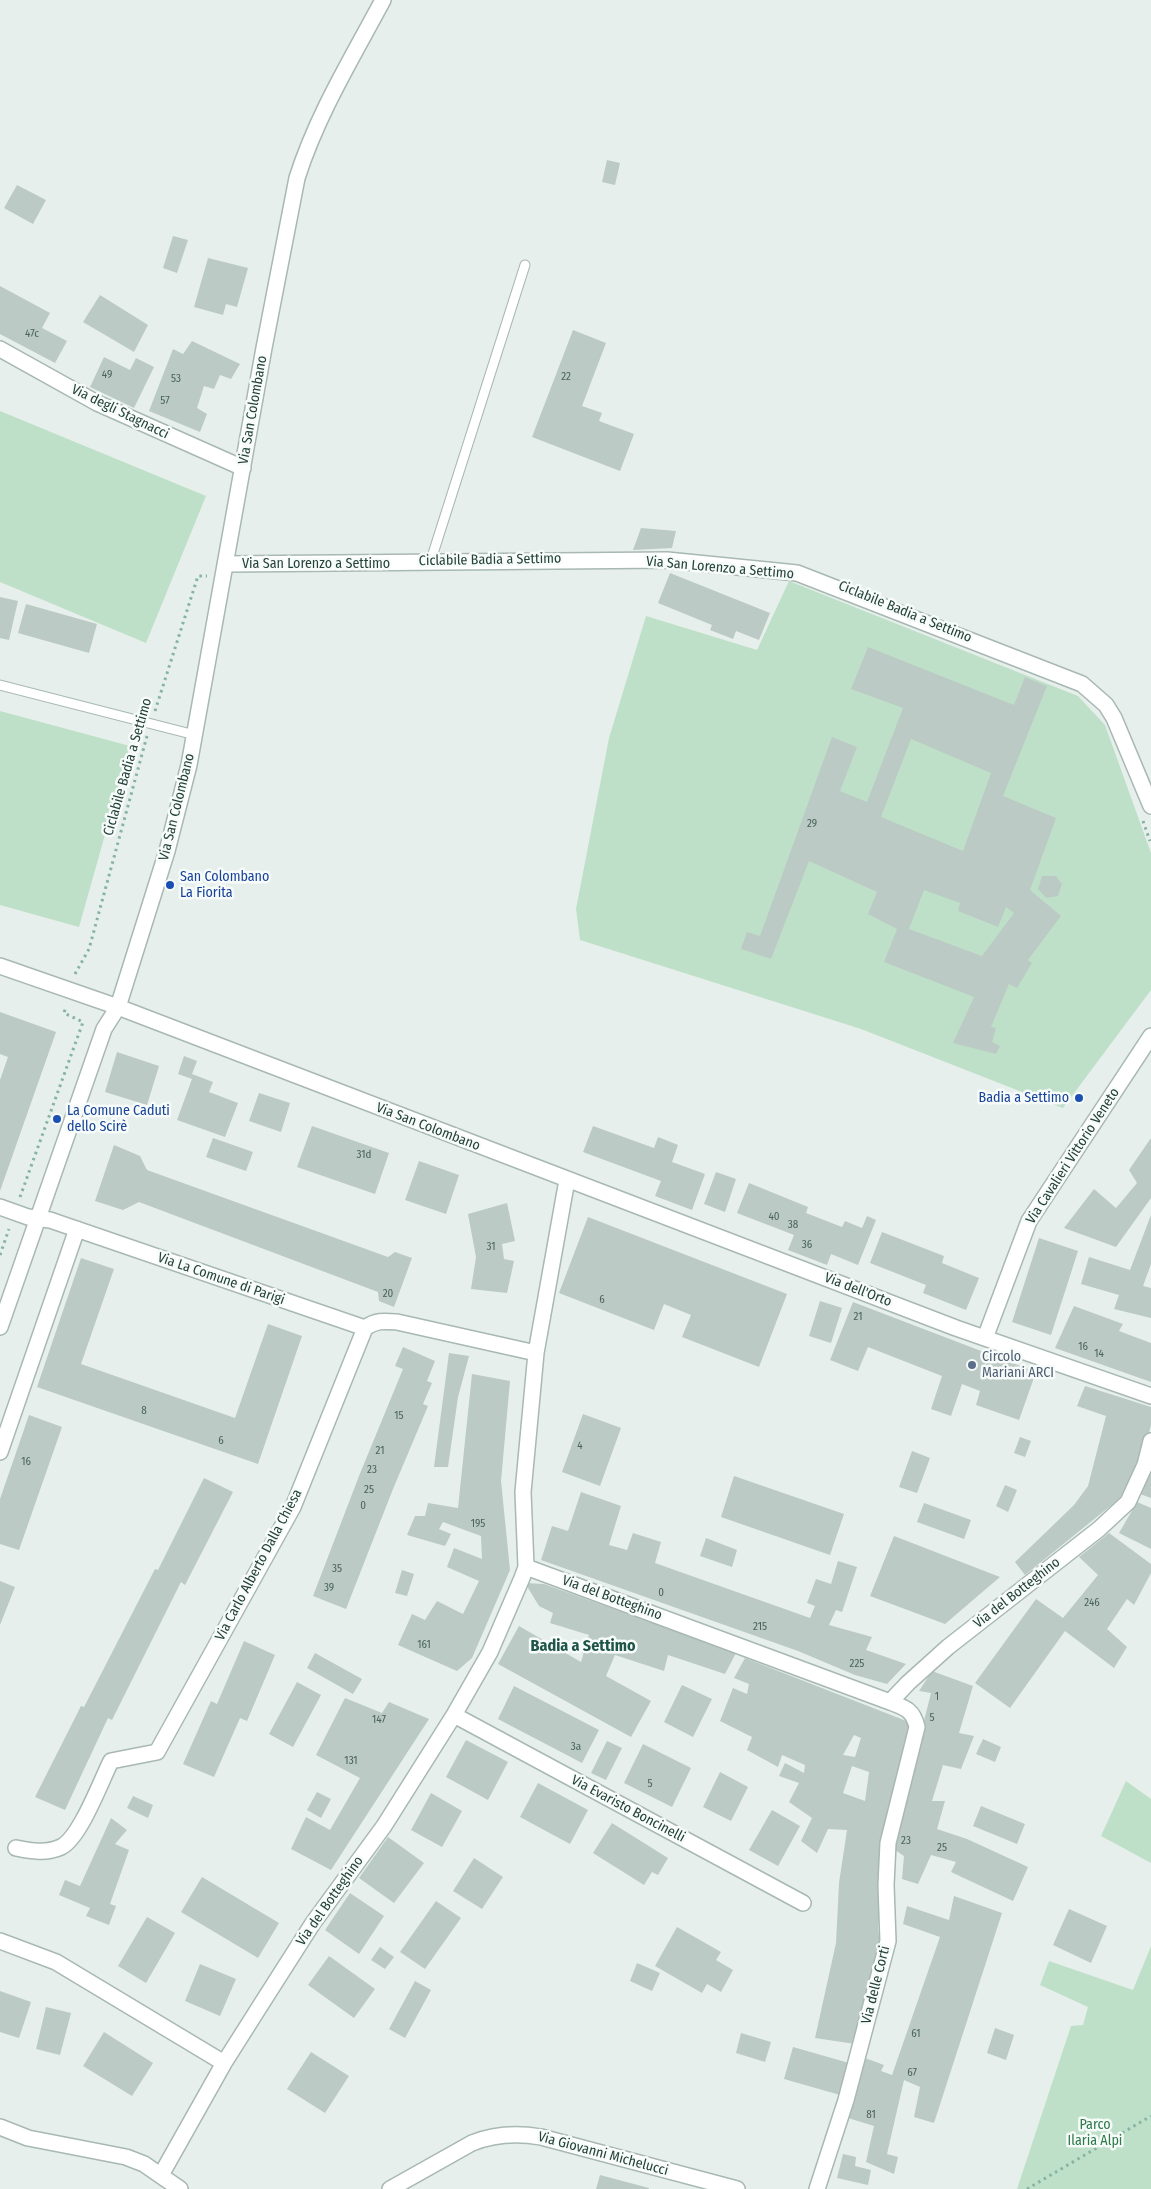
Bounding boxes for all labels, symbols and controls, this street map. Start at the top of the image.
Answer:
house number: 47c [25,327,39,341]
street label: Via San Colombano [235,354,271,466]
house number: 49 [102,368,112,382]
house number: 22 [561,370,571,384]
house number: 53 [171,372,181,386]
street label: Via degli Stagnacci [68,381,172,443]
house number: 57 [160,394,170,408]
street label: Ciclabile Badia a Settimo [419,550,561,570]
street label: Via San Lorenzo a Settimo [645,553,795,583]
street label: Via San Lorenzo a Settimo [242,556,390,572]
street label: Ciclabile Badia a Settimo [836,578,974,646]
street label: Ciclabile Badia a Settimo [100,696,156,838]
street label: Via San Colombano [156,752,198,862]
house number: 29 [807,817,817,831]
place label: San Colombano La Fiorita [180,869,269,902]
marker: San Colombano La Fiorita [164,879,176,891]
street label: Via Cavalieri Vittorio Veneto [1023,1085,1123,1227]
place label: Badia a Settimo [978,1090,1069,1106]
marker: Badia a Settimo [1073,1092,1085,1104]
street label: Via San Colombano [374,1099,482,1155]
place label: La Comune Caduti dello Scirè [67,1103,170,1136]
marker: La Comune Caduti dello Scirè [51,1113,63,1125]
house number: 31d [357,1148,371,1162]
house number: 40 [768,1210,780,1224]
house number: 38 [788,1218,798,1232]
house number: 36 [802,1238,812,1252]
house number: 31 [487,1240,495,1254]
street label: Via La Comune di Parigi [155,1249,287,1309]
street label: Via dell'Orto [822,1269,894,1311]
house number: 20 [383,1287,393,1301]
house number: 6 [599,1293,605,1307]
house number: 21 [854,1310,862,1324]
house number: 16 [1078,1340,1088,1354]
house number: 14 [1094,1347,1104,1361]
place label: Circolo Mariani ARCI [982,1349,1054,1381]
marker: Circolo Mariani ARCI [966,1359,978,1371]
house number: 8 [141,1404,147,1418]
house number: 15 [394,1409,404,1423]
house number: 6 [218,1434,224,1448]
house number: 4 [577,1439,583,1453]
house number: 21 [376,1444,384,1458]
house number: 16 [21,1455,31,1469]
house number: 23 [367,1463,377,1477]
house number: 25 [364,1483,374,1497]
street label: Via Carlo Alberto Dalla Chiesa [212,1487,306,1643]
house number: 0 [360,1499,366,1513]
house number: 195 [471,1517,485,1531]
street label: Via del Botteghino [970,1554,1064,1632]
house number: 35 [332,1562,342,1576]
street label: Via del Botteghino [560,1572,664,1624]
house number: 39 [324,1581,334,1595]
house number: 0 [658,1586,664,1600]
house number: 246 [1084,1596,1100,1610]
house number: 215 [753,1620,767,1634]
district label: Badia a Settimo [531,1637,635,1657]
house number: 161 [417,1638,431,1652]
house number: 225 [850,1657,864,1671]
house number: 1 [935,1690,939,1704]
house number: 5 [929,1711,935,1725]
house number: 147 [372,1713,386,1727]
house number: 3a [571,1740,581,1754]
house number: 131 [344,1754,358,1768]
street label: Via Evaristo Boncinelli [568,1772,688,1846]
house number: 5 [647,1777,653,1791]
house number: 23 [901,1834,911,1848]
house number: 25 [937,1841,947,1855]
street label: Via del Botteghino [293,1853,367,1949]
street label: Via delle Corti [858,1944,894,2026]
house number: 61 [911,2027,921,2041]
house number: 67 [907,2066,917,2080]
house number: 81 [866,2108,876,2122]
park label: Parco Ilaria Alpi [1068,2117,1122,2150]
street label: Via Giovanni Michelucci [536,2129,670,2179]

